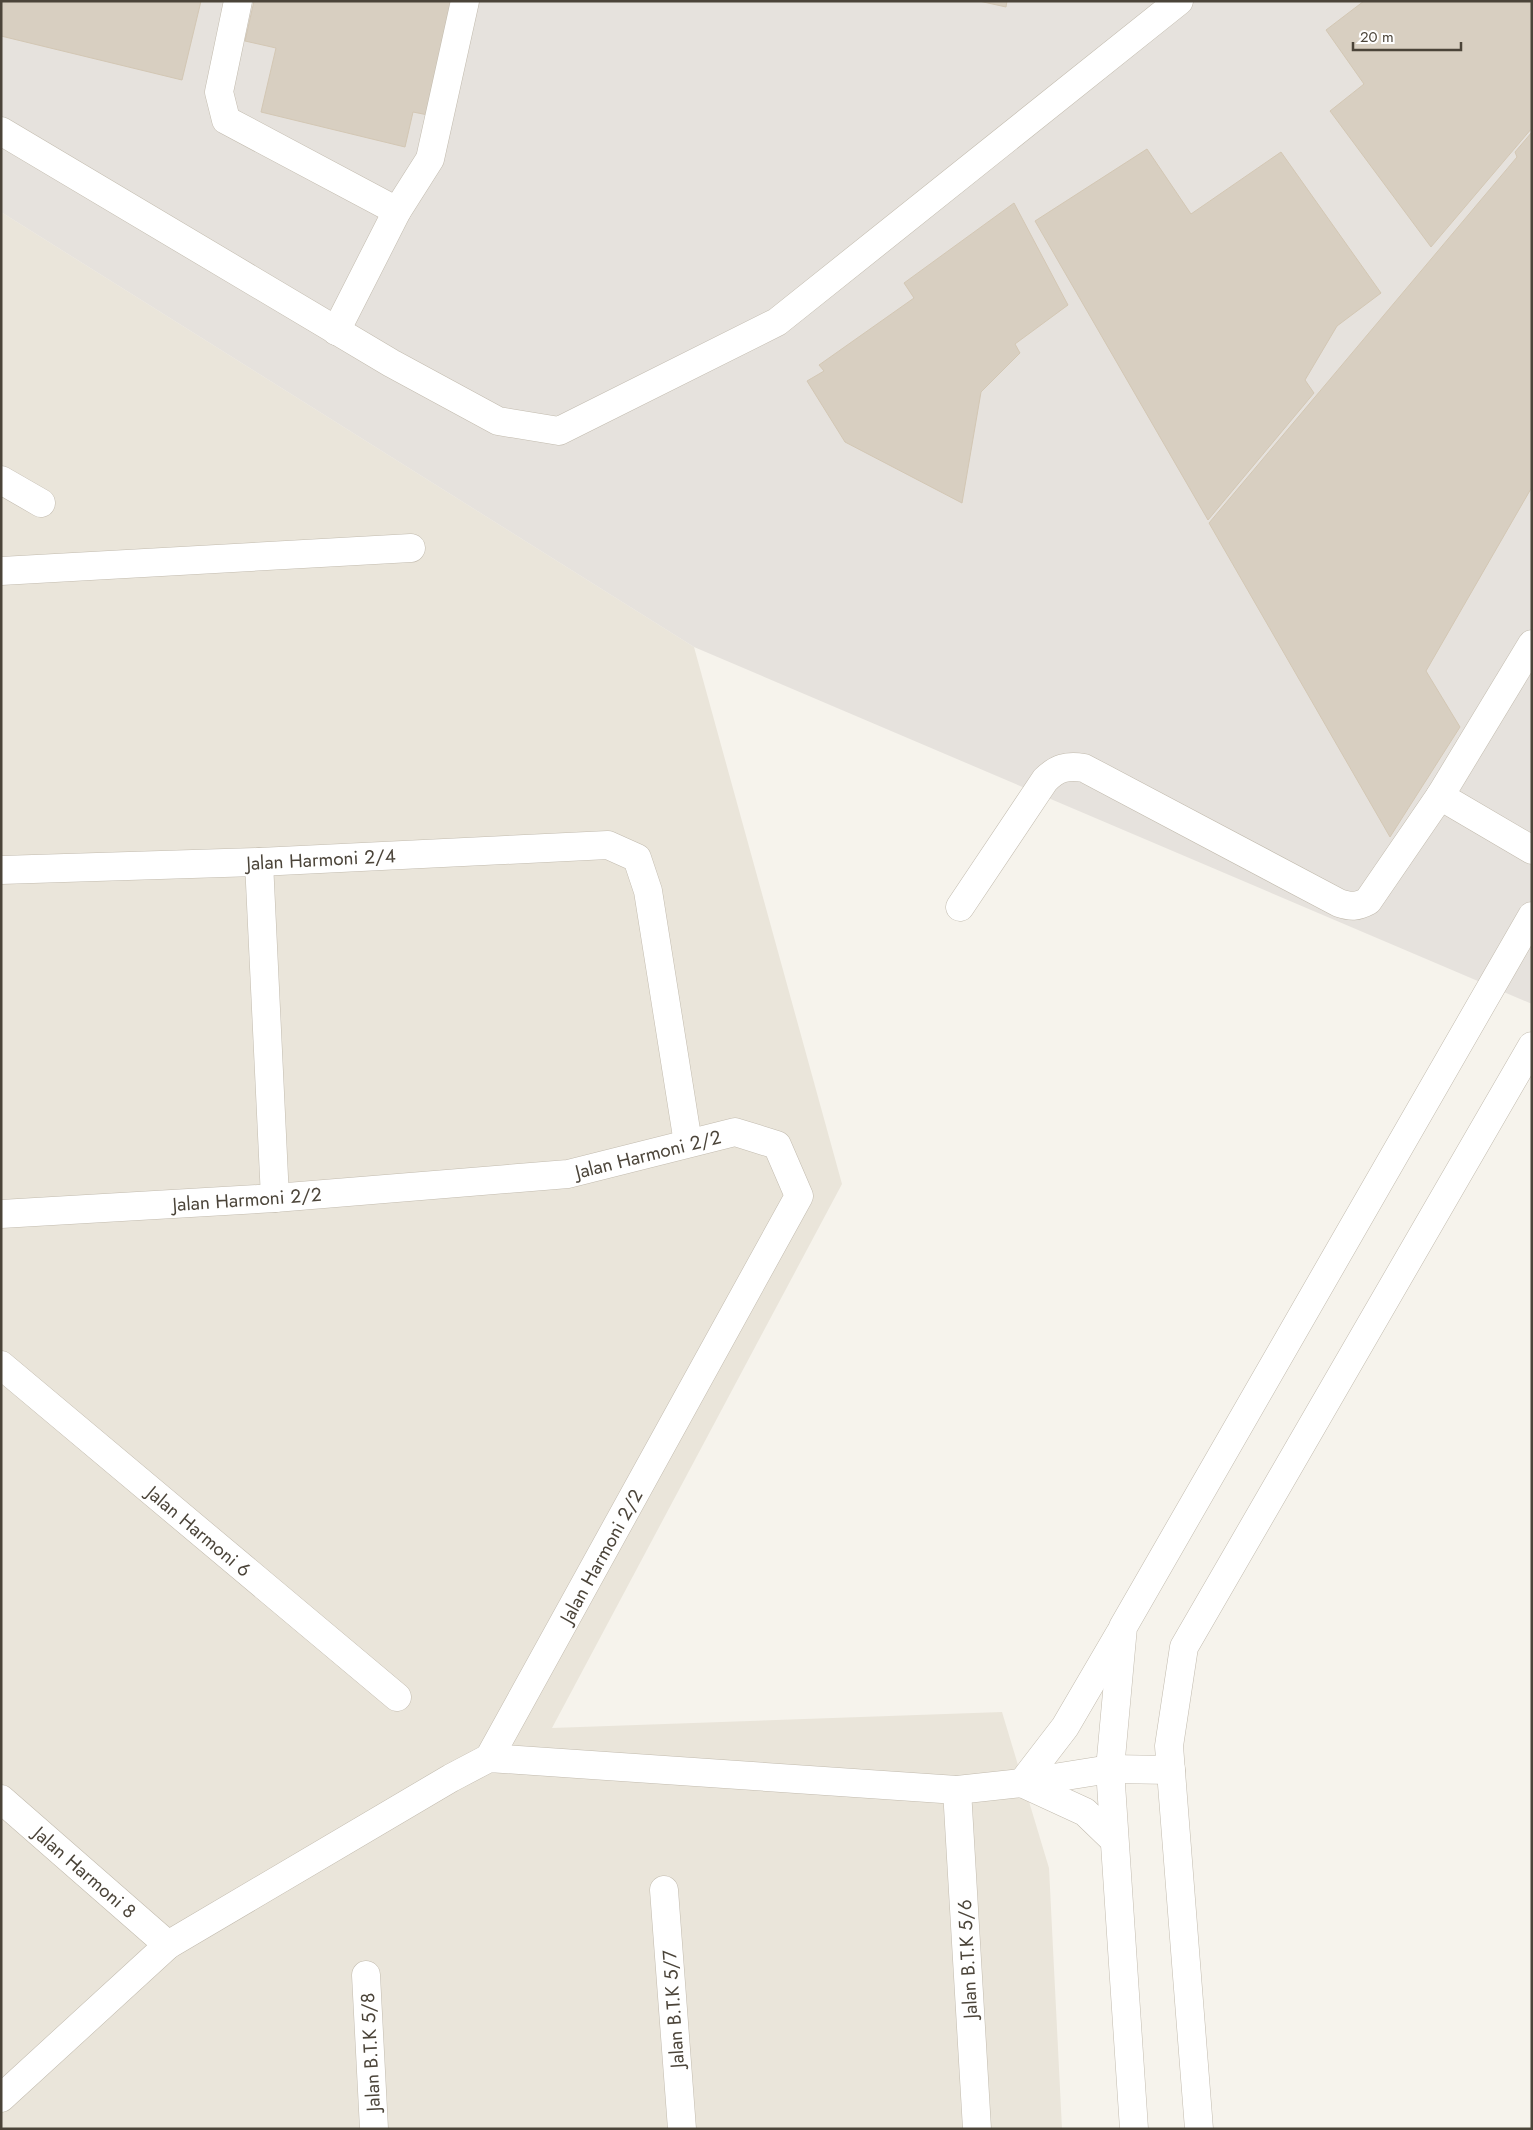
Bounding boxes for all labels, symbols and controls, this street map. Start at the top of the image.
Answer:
scale bar [1353,20,1460,52]
text: 20 m [1360,26,1394,48]
street label: Jalan Harmoni 2/4 [243,842,396,877]
street label: Jalan Harmoni 2/2 [569,1123,724,1186]
street label: Jalan Harmoni 2/2 [169,1181,322,1218]
street label: Jalan Harmoni 6 [138,1478,257,1583]
street label: Jalan Harmoni 2/2 [552,1484,649,1631]
street label: Jalan Harmoni 8 [25,1818,142,1925]
street label: Jalan B.T.K 5/6 [951,1899,984,2022]
street label: Jalan B.T.K 5/7 [656,1949,691,2072]
street label: Jalan B.T.K 5/8 [354,1992,387,2115]

